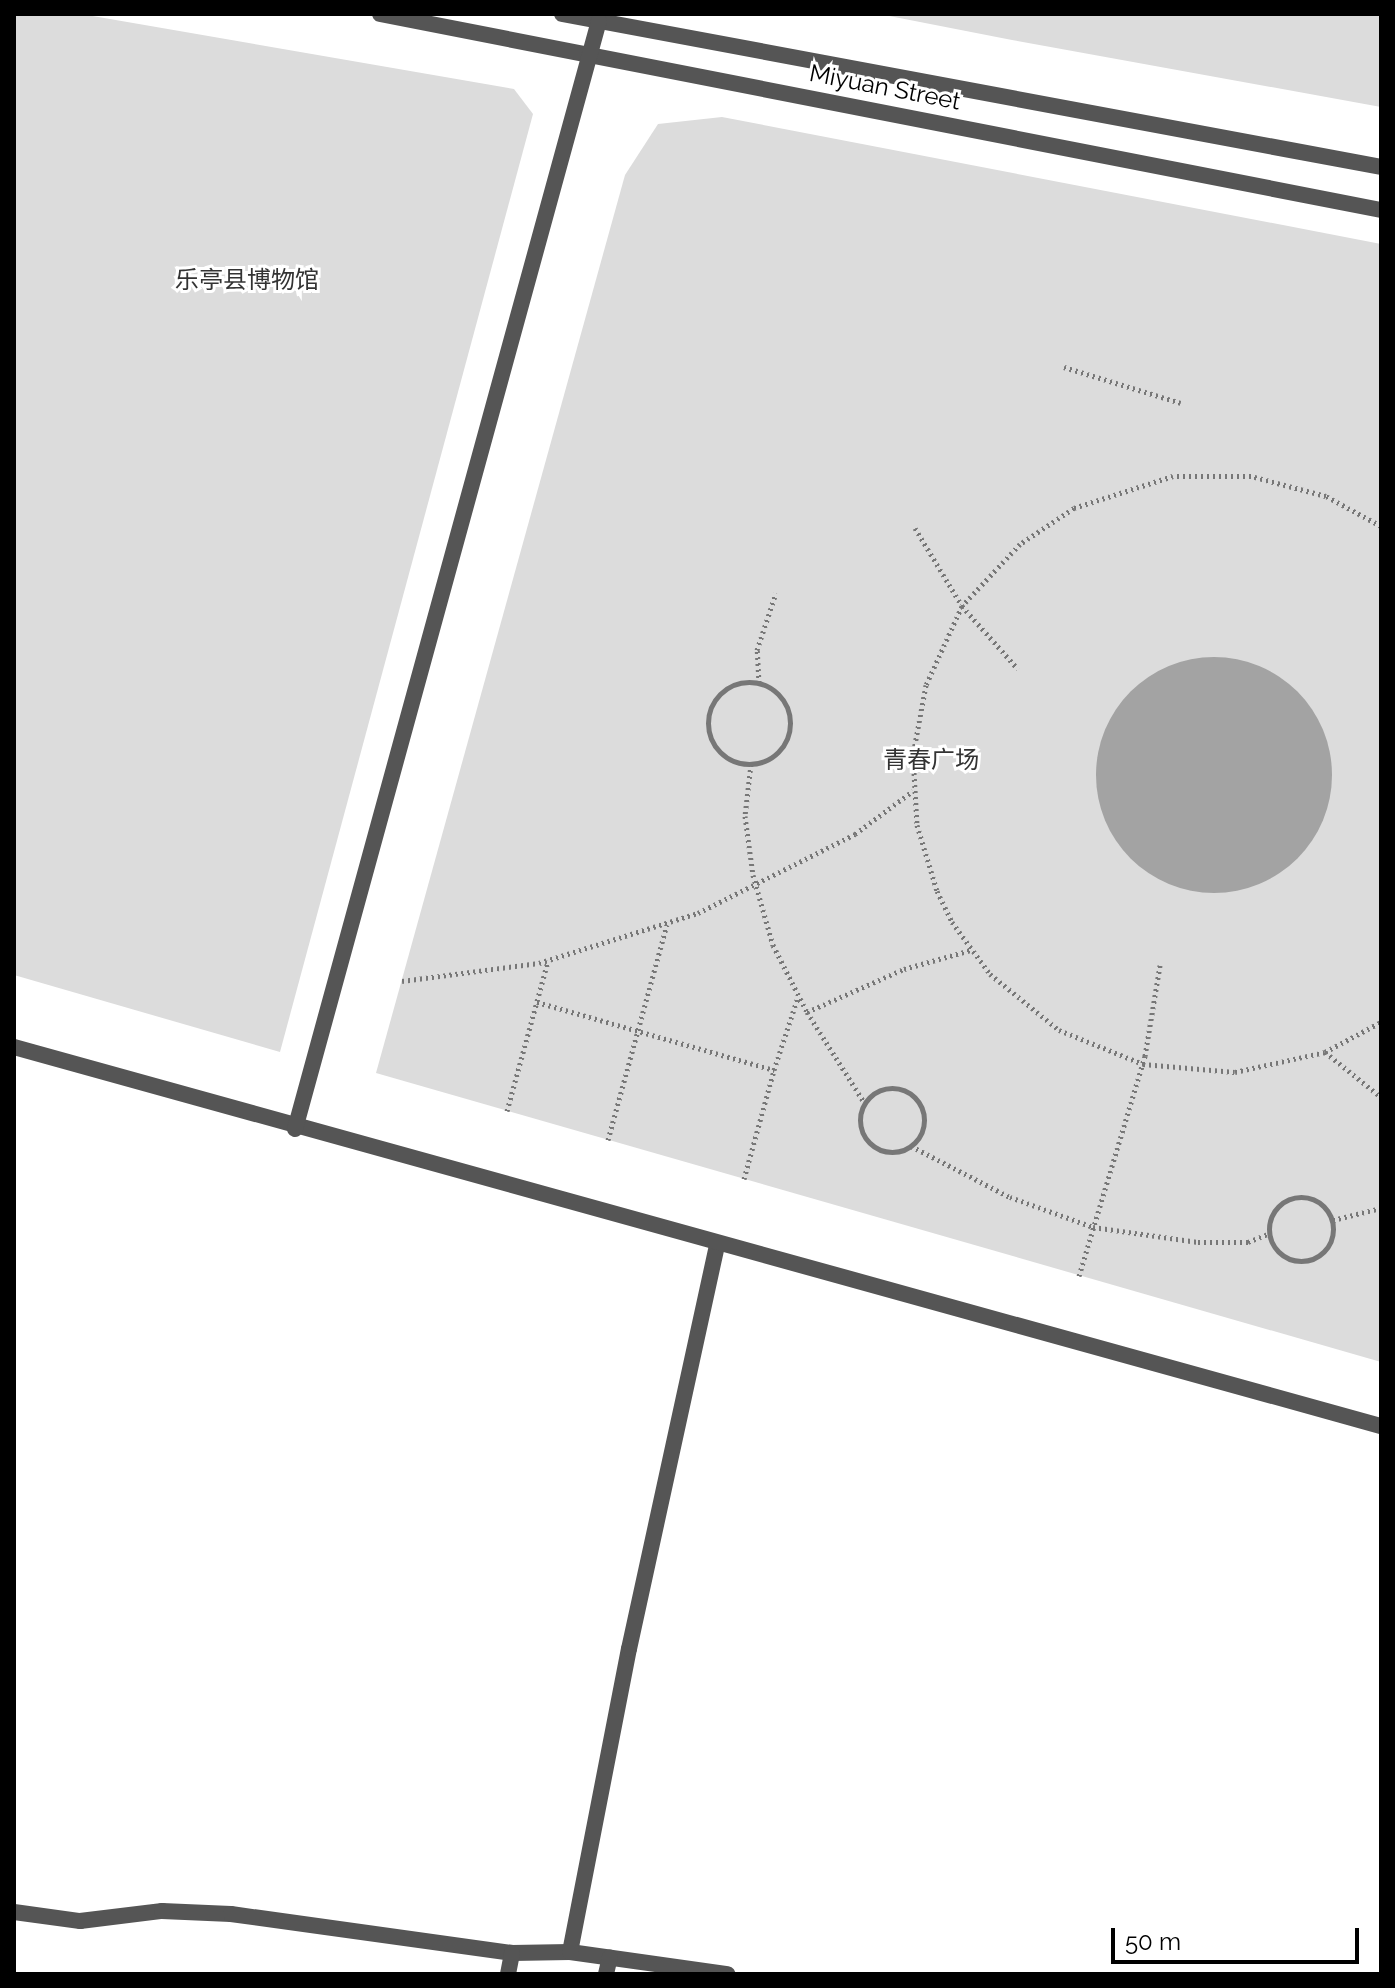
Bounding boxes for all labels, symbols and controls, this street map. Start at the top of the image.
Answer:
street label: Miyuan Street [807,58,963,116]
park label: 乐亭县博物馆 [175,266,319,294]
park label: 青春广场 [883,746,979,774]
scale bar [1115,1912,1363,1962]
text: 50 m [1125,1927,1181,1956]

